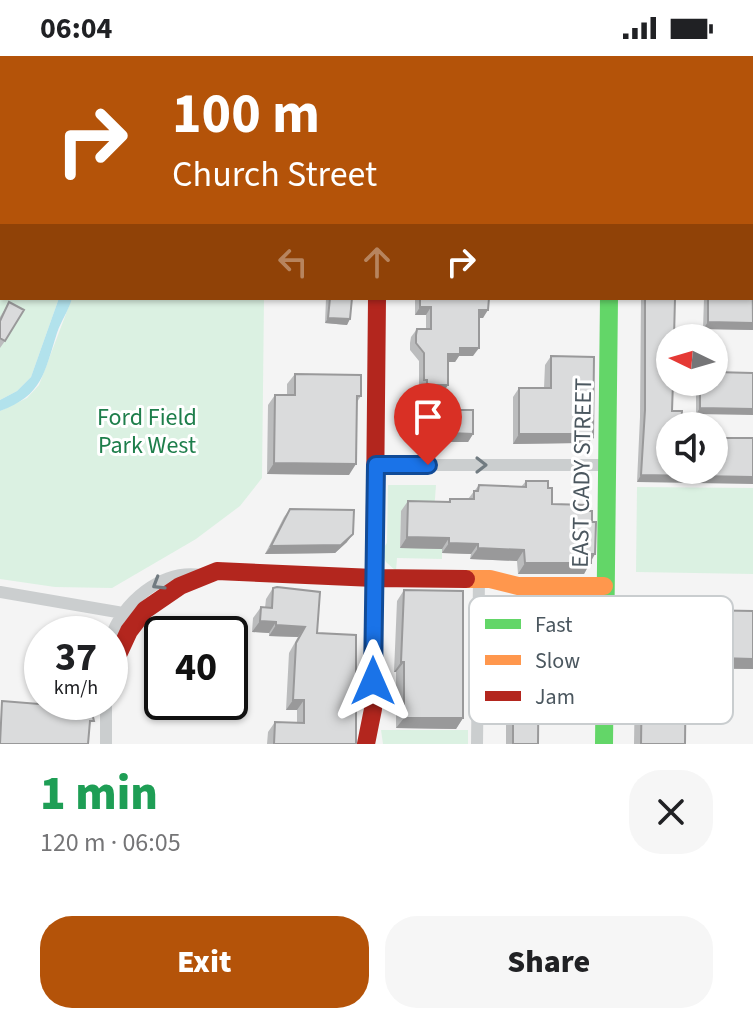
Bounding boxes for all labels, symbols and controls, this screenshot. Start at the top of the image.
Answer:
text: 06:04 [40,7,112,50]
text: 100 m [172,75,320,154]
icon: right [40,88,144,192]
text: Church Street [172,149,377,200]
icon: left [271,240,315,284]
icon: ahead [355,240,399,284]
icon: right [439,240,483,284]
north arrow [656,324,728,396]
map controls [656,324,728,484]
street label: EAST CADY STREET [563,378,601,568]
pin [394,383,462,465]
icon: arrive [406,395,450,439]
park label: Ford Field Park West [97,400,197,463]
button: sound [656,412,728,484]
one-way arrow [475,456,488,474]
one-way arrow [152,574,167,590]
legend [469,596,733,724]
text: Fast [535,609,573,641]
speed limit sign: 40 [144,616,248,720]
text: 37 [55,629,97,686]
position arrow [331,639,415,723]
text: Slow [535,645,580,677]
text: km/h [54,674,98,702]
text: Jam [535,681,575,713]
text: 1 min [40,760,158,828]
button: close [629,770,713,854]
text: 120 m · 06:05 [40,824,181,861]
button: Exit [40,916,369,1008]
button: Share [385,916,713,1008]

